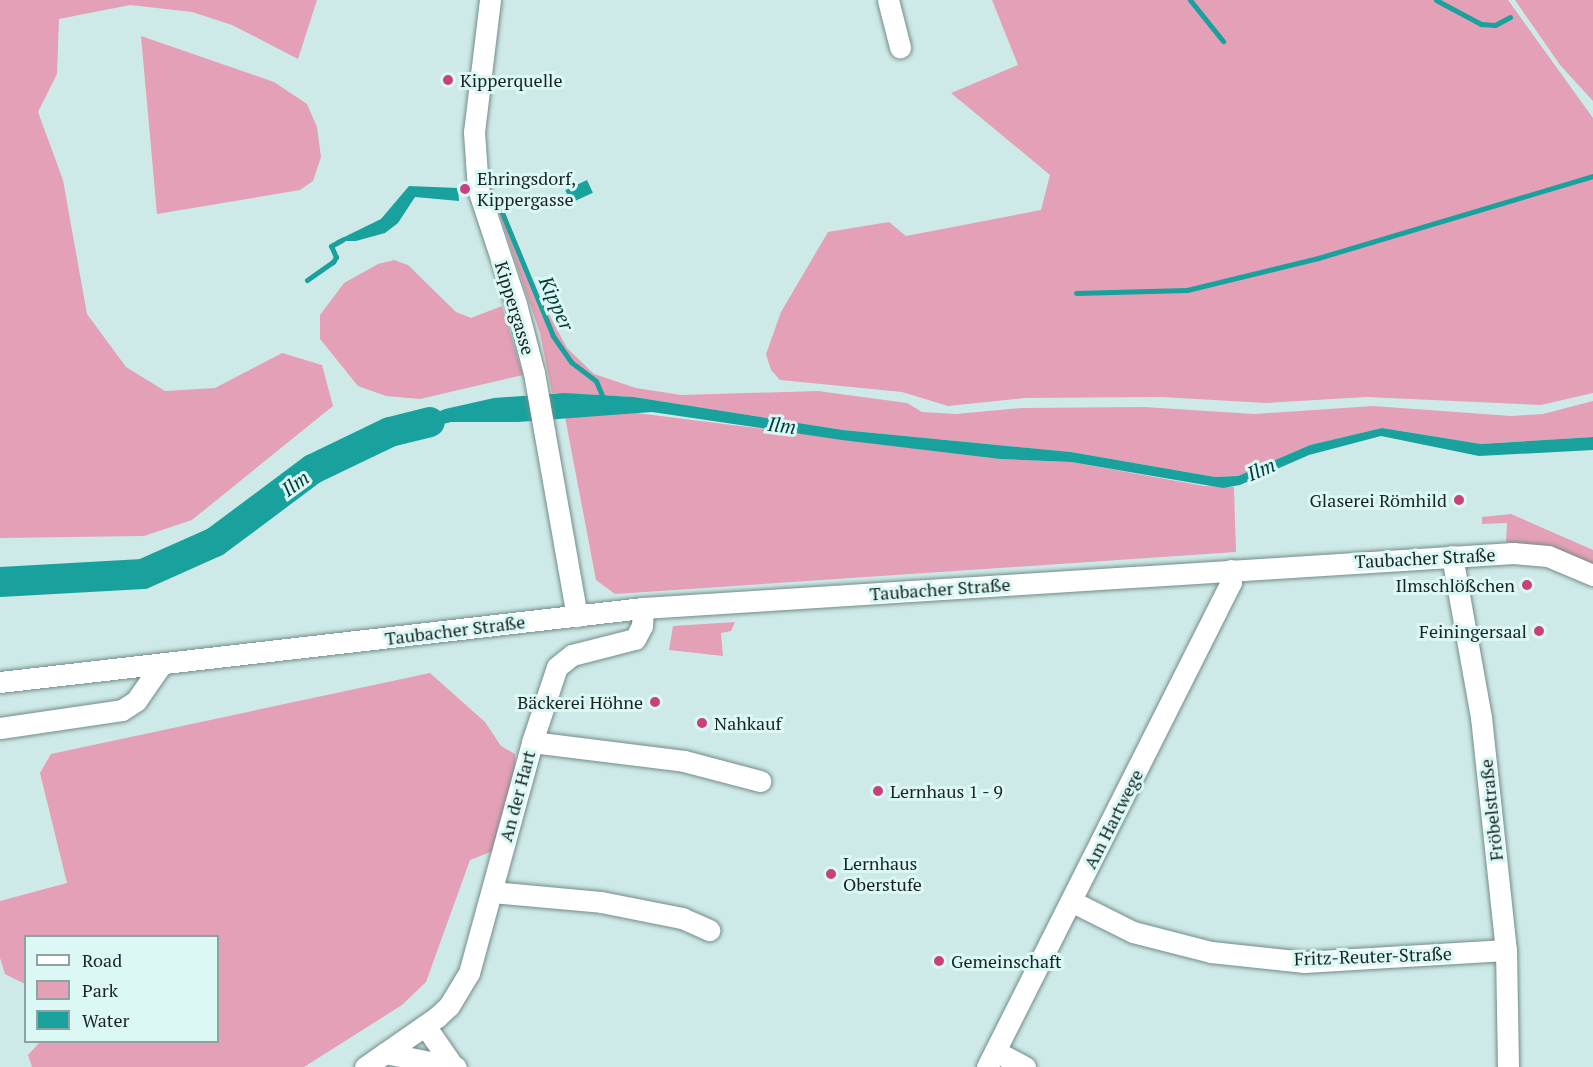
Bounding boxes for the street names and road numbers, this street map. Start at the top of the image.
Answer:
street label: Kippergasse [491,259,539,357]
street label: Taubacher Straße [1354,544,1496,572]
street label: Taubacher Straße [869,573,1011,605]
street label: Taubacher Straße [384,611,526,649]
street label: An der Hart [494,748,540,844]
street label: Fröbelstraße [1475,758,1507,862]
street label: Am Hartwege [1079,766,1147,872]
street label: Fritz-Reuter-Straße [1294,942,1452,970]

